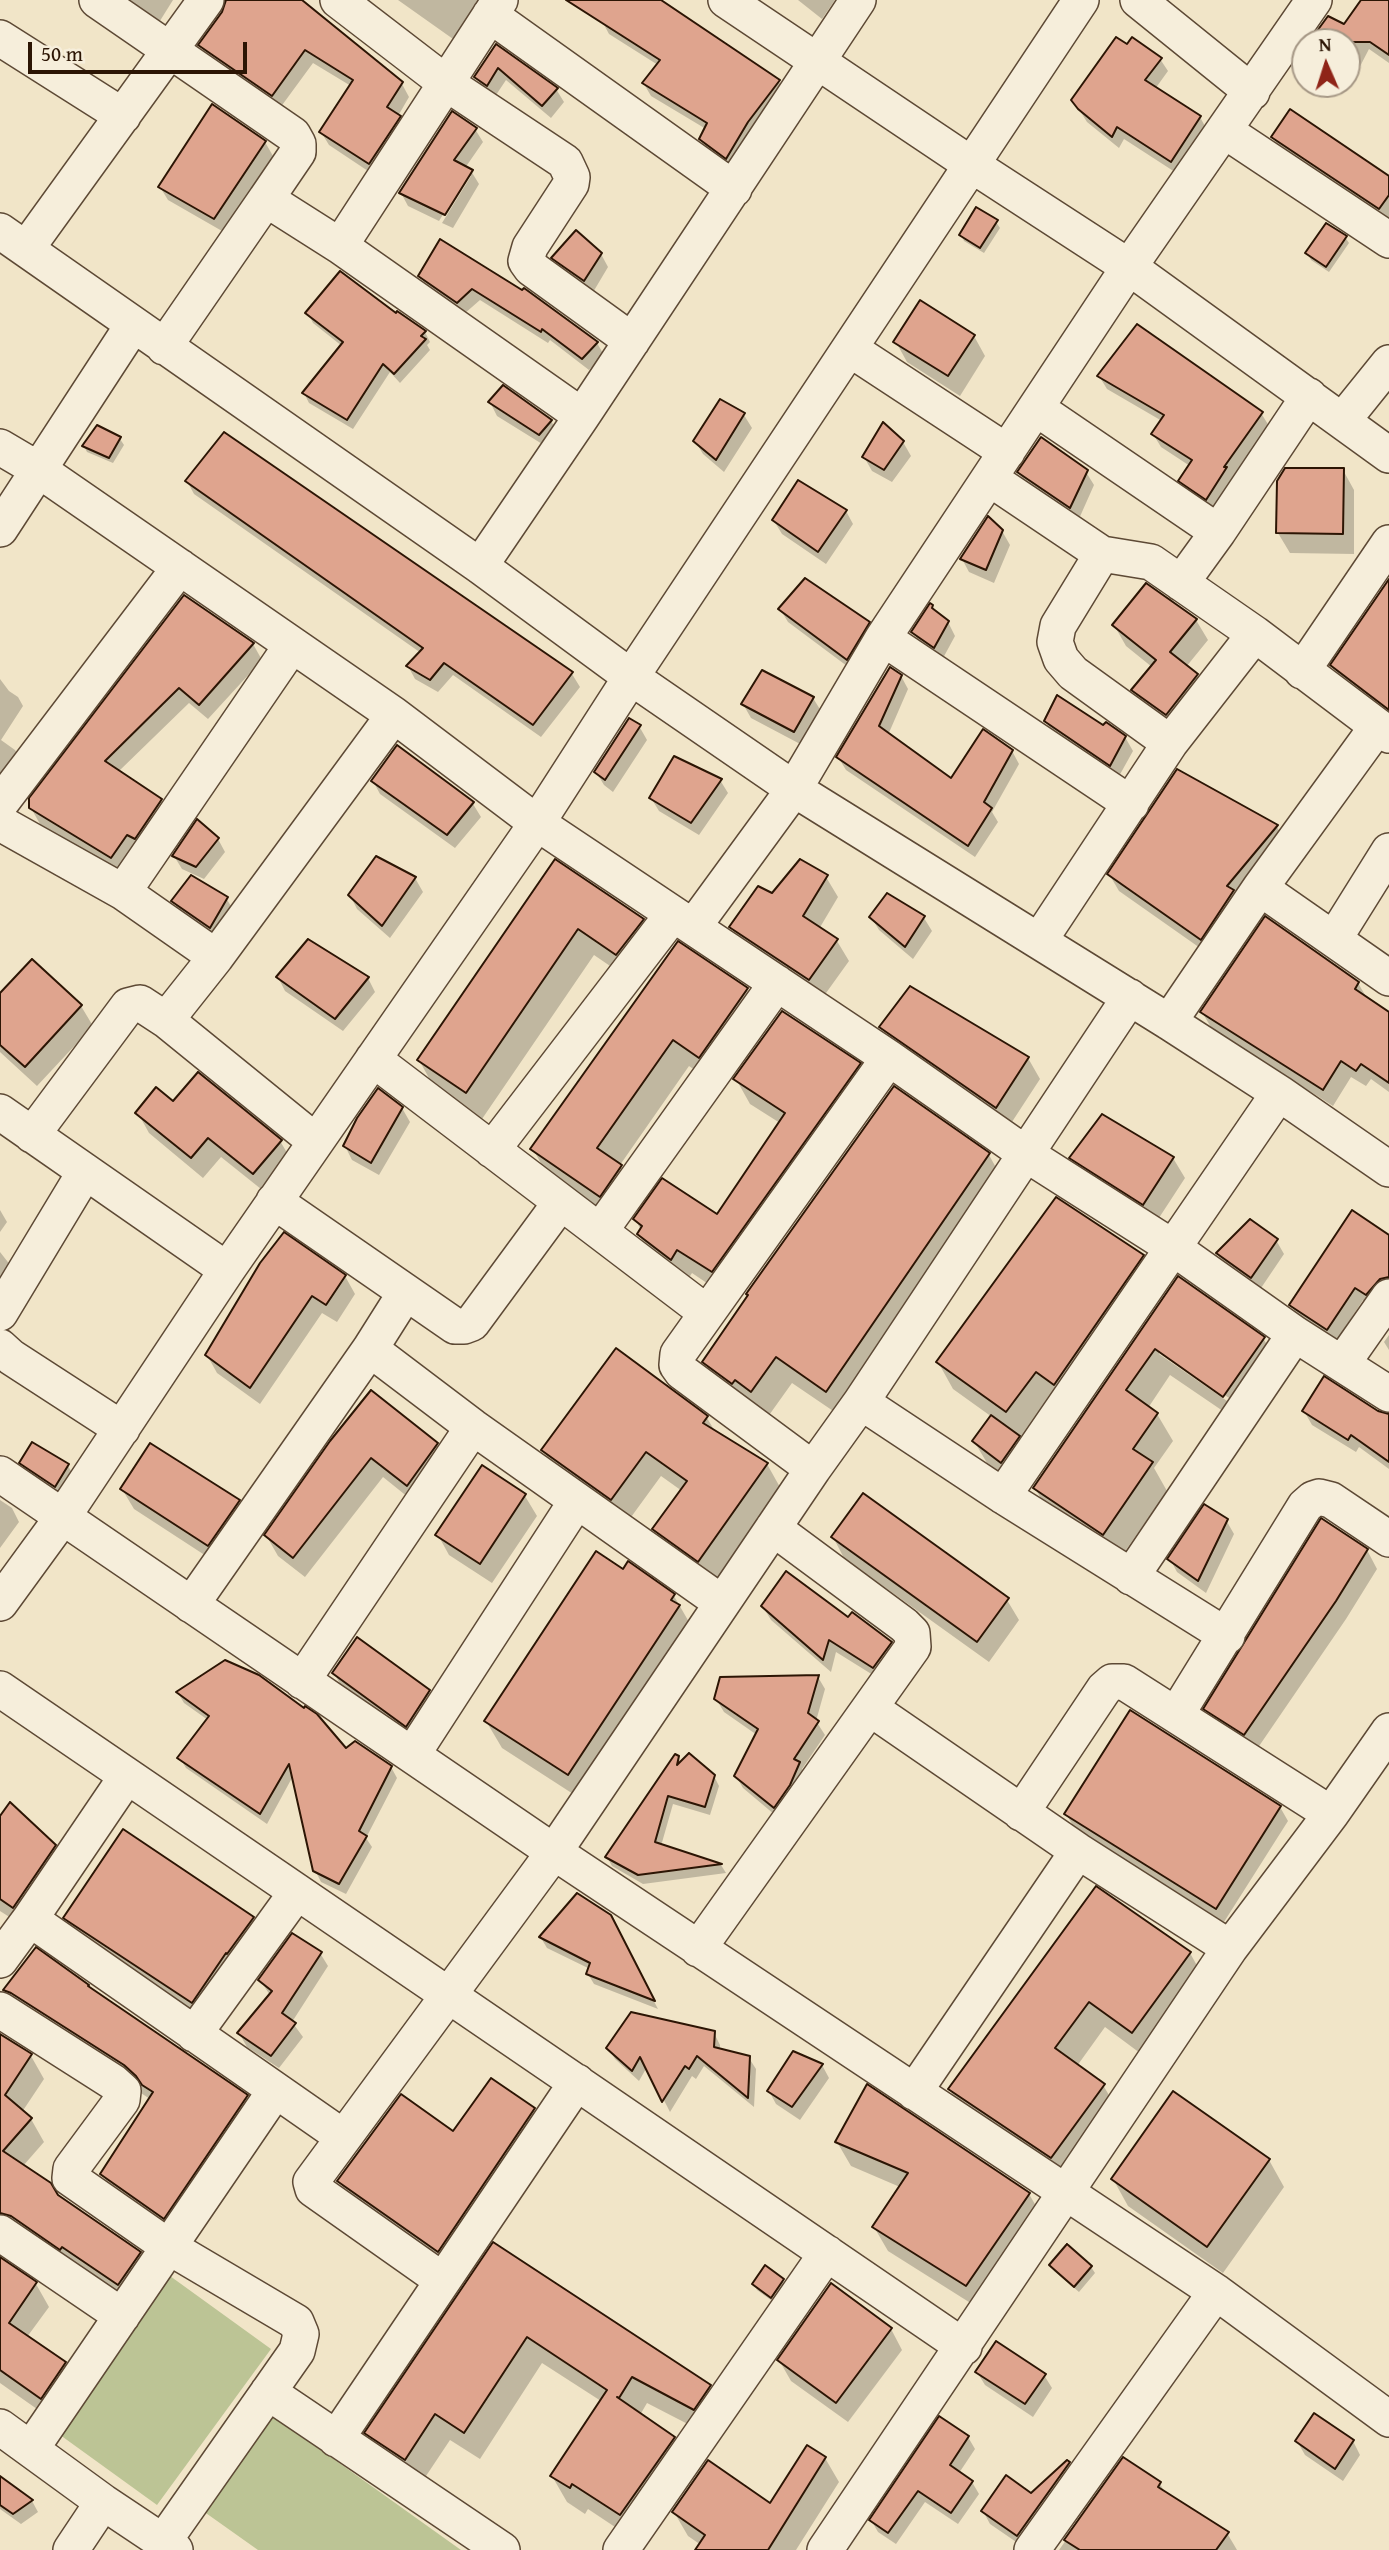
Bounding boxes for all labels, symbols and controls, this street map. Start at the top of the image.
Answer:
scale bar [32,28,250,72]
north arrow [1291,28,1361,98]
text: N [1318,30,1332,58]
text: 50 m [41,38,83,69]

